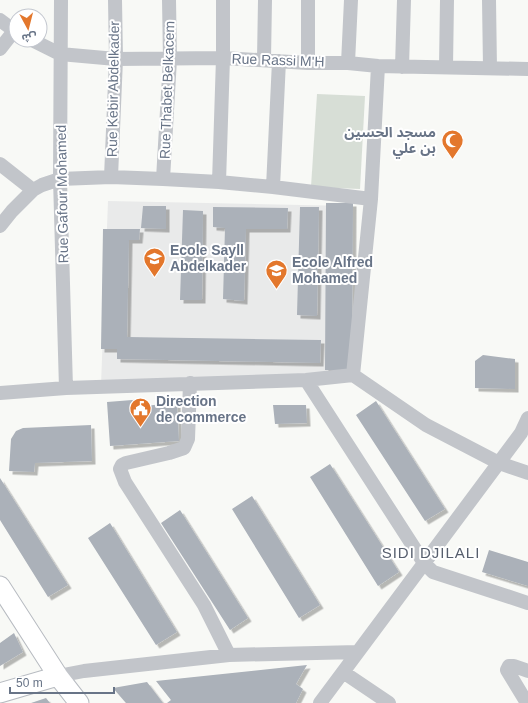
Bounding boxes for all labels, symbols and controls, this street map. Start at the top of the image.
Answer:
north arrow [8,8,48,48]
street label: Rue Kebir Abdelkader [104,20,122,157]
street label: Rue Thabet Belkacem [157,21,177,159]
text: ش [21,30,37,45]
street label: Rue Rassi M'H [231,50,325,70]
place label: مسجد الحسين بن علي [344,124,436,159]
street label: Rue Gafour Mohamed [53,125,71,263]
mosque icon: مسجد الحسين بن علي [439,127,465,160]
place label: Ecole Sayll Abdelkader [170,242,247,274]
school or university icon: Ecole Sayll Abdelkader [142,245,168,278]
place label: Ecole Alfred Mohamed [292,254,373,286]
school or university icon: Ecole Alfred Mohamed [264,257,290,290]
place label: Direction de commerce [156,393,246,425]
public building icon: Direction de commerce [128,396,154,429]
district label: SIDI DJILALI [382,544,480,561]
scale bar [10,669,114,695]
text: 50 m [16,676,43,690]

